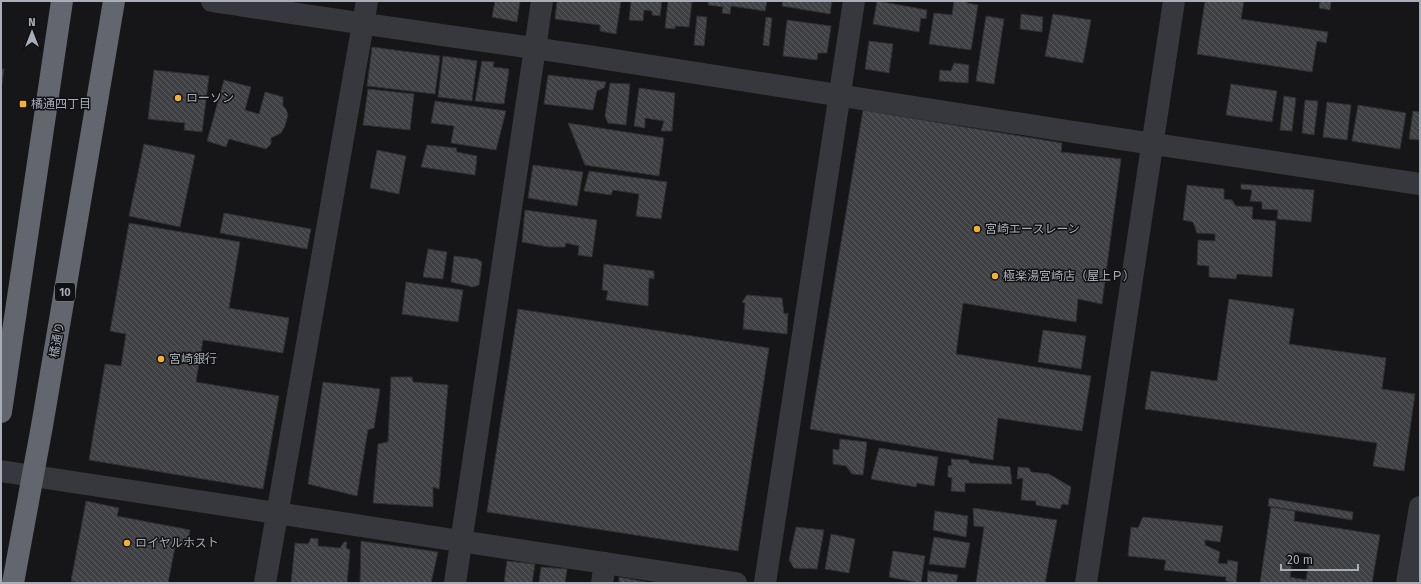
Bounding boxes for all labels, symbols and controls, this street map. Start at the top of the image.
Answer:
north arrow [12,12,52,52]
text: N [28,16,36,29]
place label: ローソン [186,91,234,105]
marker: ローソン [173,93,183,103]
place label: 橘通四丁目 [31,97,91,111]
marker: 橘通四丁目 [18,99,28,109]
place label: 宮崎エースレーン [985,222,1080,236]
marker: 宮崎エースレーン [972,224,982,234]
place label: 極楽湯宮崎店（屋上Ｐ） [1003,269,1135,283]
marker: 極楽湯宮崎店（屋上Ｐ） [990,271,1000,281]
road number: 10 [55,283,75,301]
street label: 橘通り [47,321,67,359]
place label: 宮崎銀行 [169,352,217,366]
marker: 宮崎銀行 [156,354,166,364]
place label: ロイヤルホスト [135,536,219,550]
marker: ロイヤルホスト [122,538,132,548]
scale bar [1281,546,1358,572]
text: 20 m [1287,553,1313,567]

